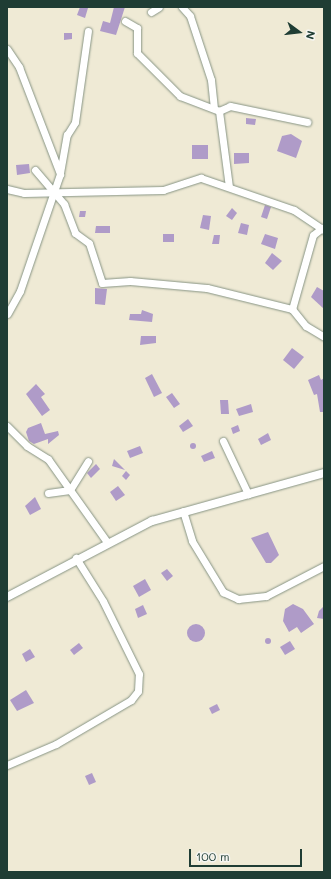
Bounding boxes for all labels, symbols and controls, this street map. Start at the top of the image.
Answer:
north arrow [279,12,319,52]
text: N [303,29,319,41]
scale bar [191,841,304,867]
text: 100 m [196,848,230,864]

